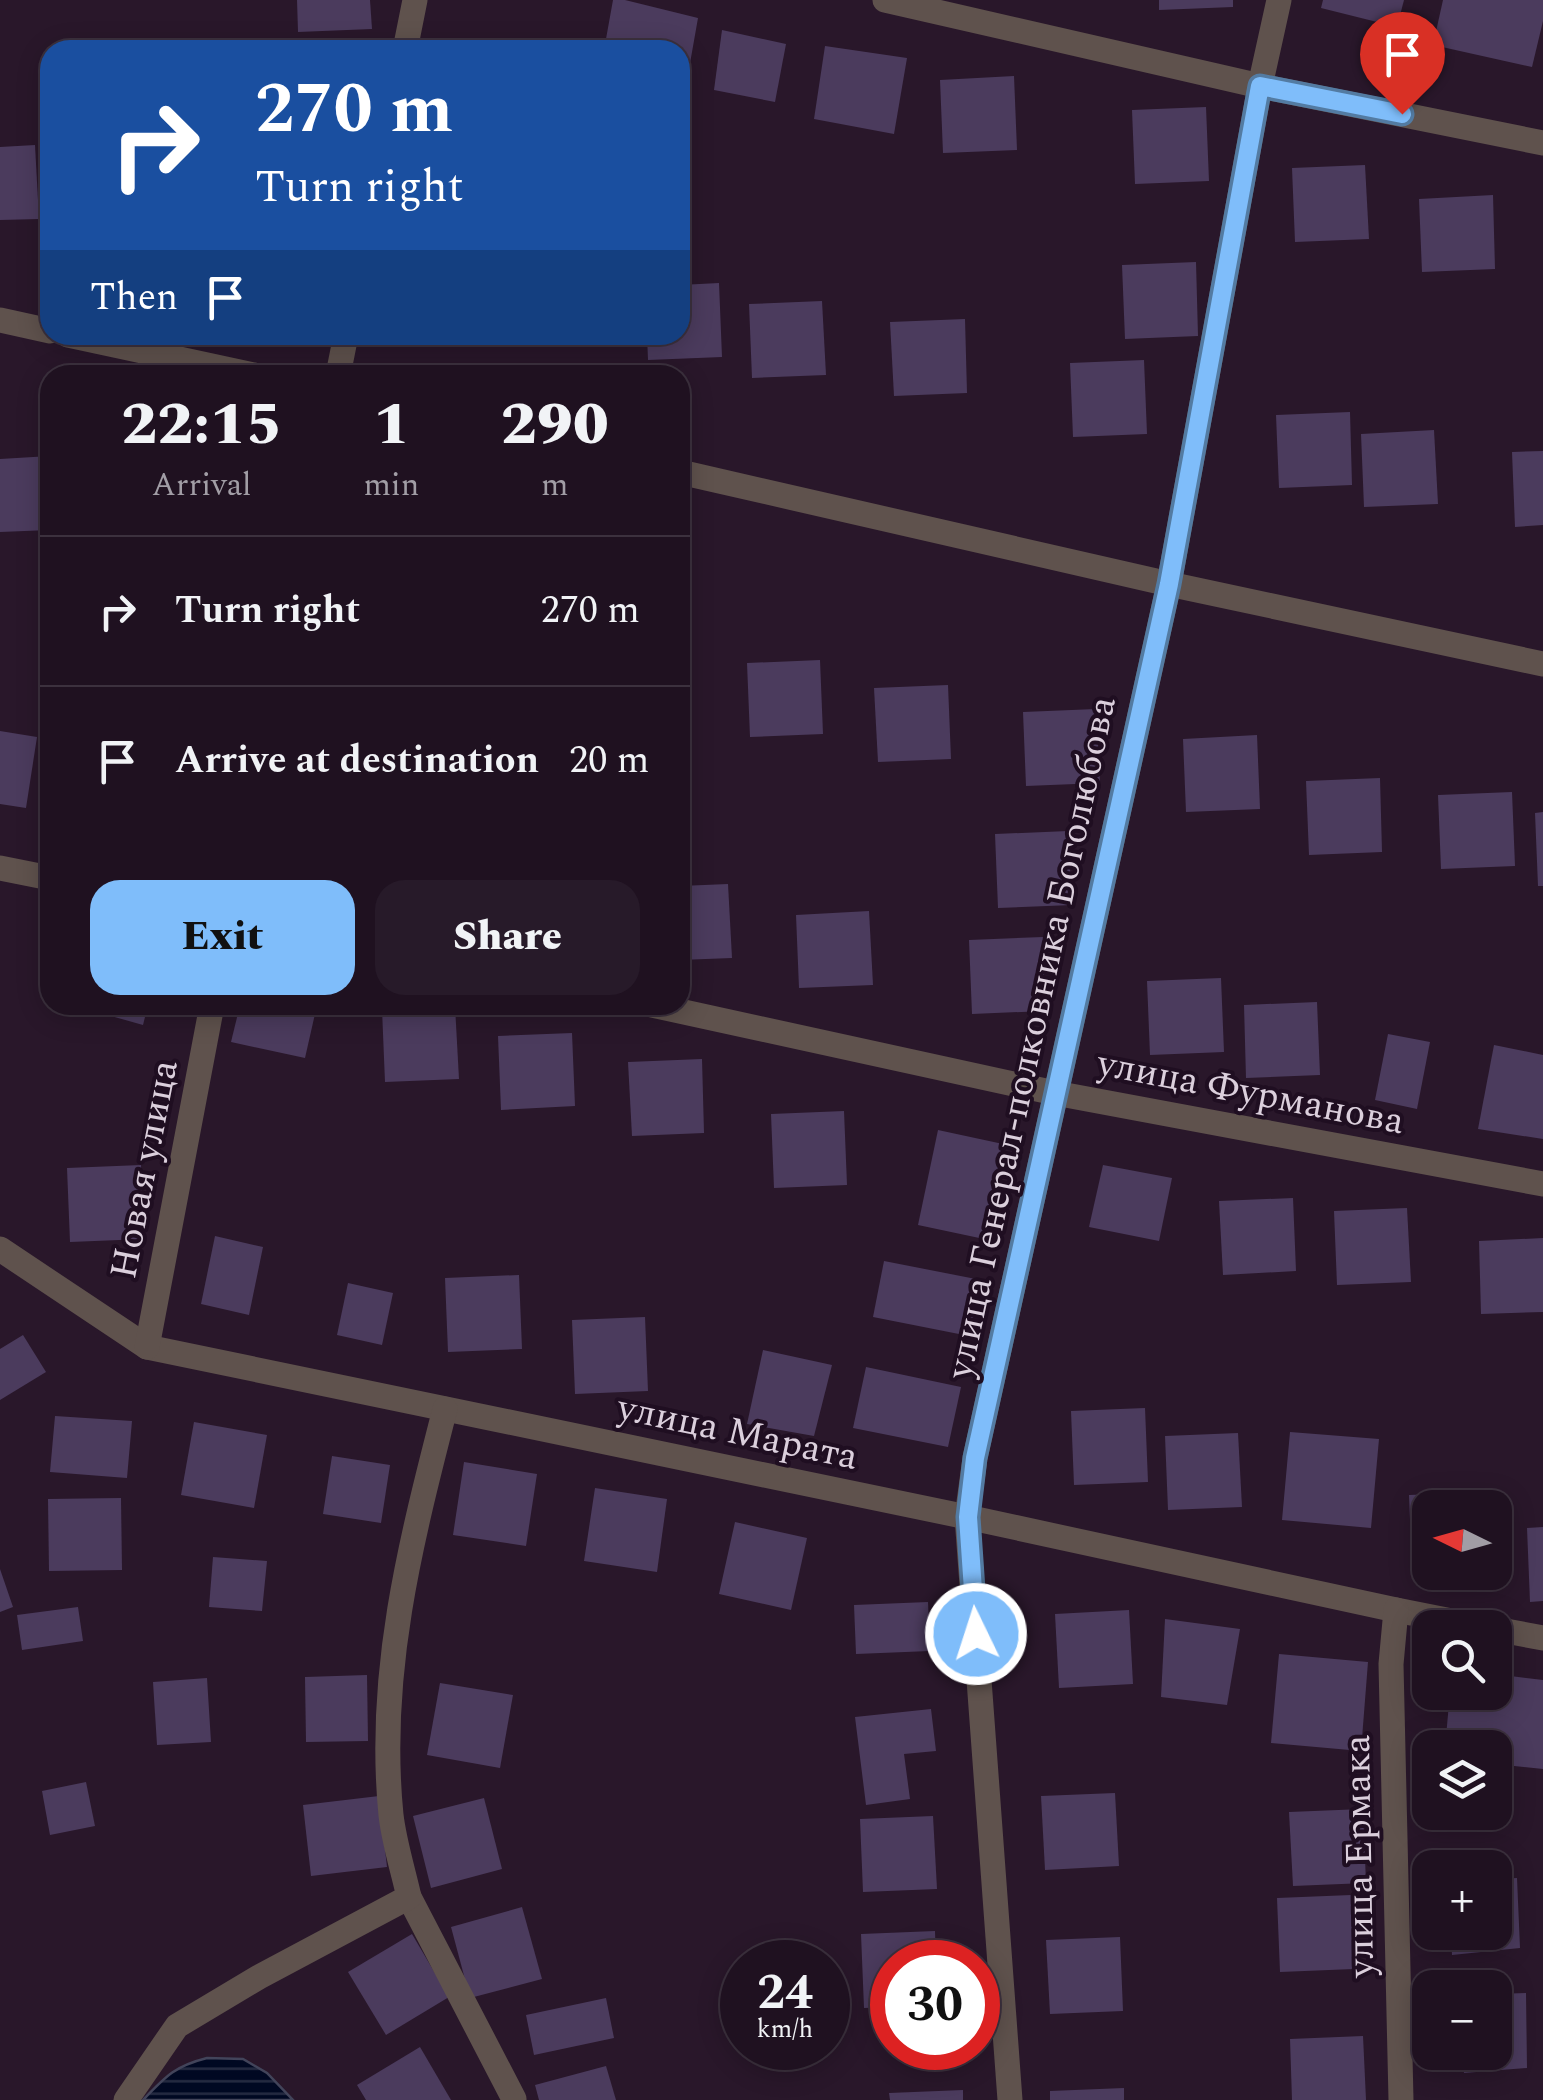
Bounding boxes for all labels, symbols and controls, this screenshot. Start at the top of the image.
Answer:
pin [1360,12,1445,115]
icon: arrive [1375,27,1430,82]
text: 270 m [255,57,453,163]
icon: right [90,80,220,210]
text: Turn right [255,153,464,222]
text: Then [90,269,178,327]
icon: arrive [198,270,253,325]
text: 22:15 [121,379,282,471]
text: 1 [373,379,409,471]
text: 290 [501,379,609,471]
text: Arrival [152,461,252,510]
text: min [363,461,419,510]
text: m [541,461,568,510]
text: Turn right [175,582,360,640]
text: 270 m [541,582,640,640]
icon: right [90,584,145,639]
street label: улица Генерал-полковника Боголюбова [931,691,1133,1385]
text: Arrive at destination [175,732,539,790]
text: 20 m [569,732,649,790]
icon: arrive [90,734,145,789]
button: Exit [90,880,355,995]
button: Share [375,880,640,995]
street label: улица Фурманова [1091,1035,1409,1151]
street label: Новая улица [95,1054,195,1284]
street label: улица Марата [611,1379,864,1487]
north arrow [1412,1490,1512,1590]
map controls [1412,1490,1512,2070]
position arrow [924,1582,1028,1686]
button: search [1412,1610,1512,1710]
button: layers [1412,1730,1512,1830]
street label: улица Ермака [1329,1734,1391,1979]
button: + [1412,1850,1512,1950]
speed limit sign: 30 [870,1940,1000,2070]
text: 24 [757,1955,813,2031]
button: − [1412,1970,1512,2070]
text: km/h [757,2011,813,2049]

